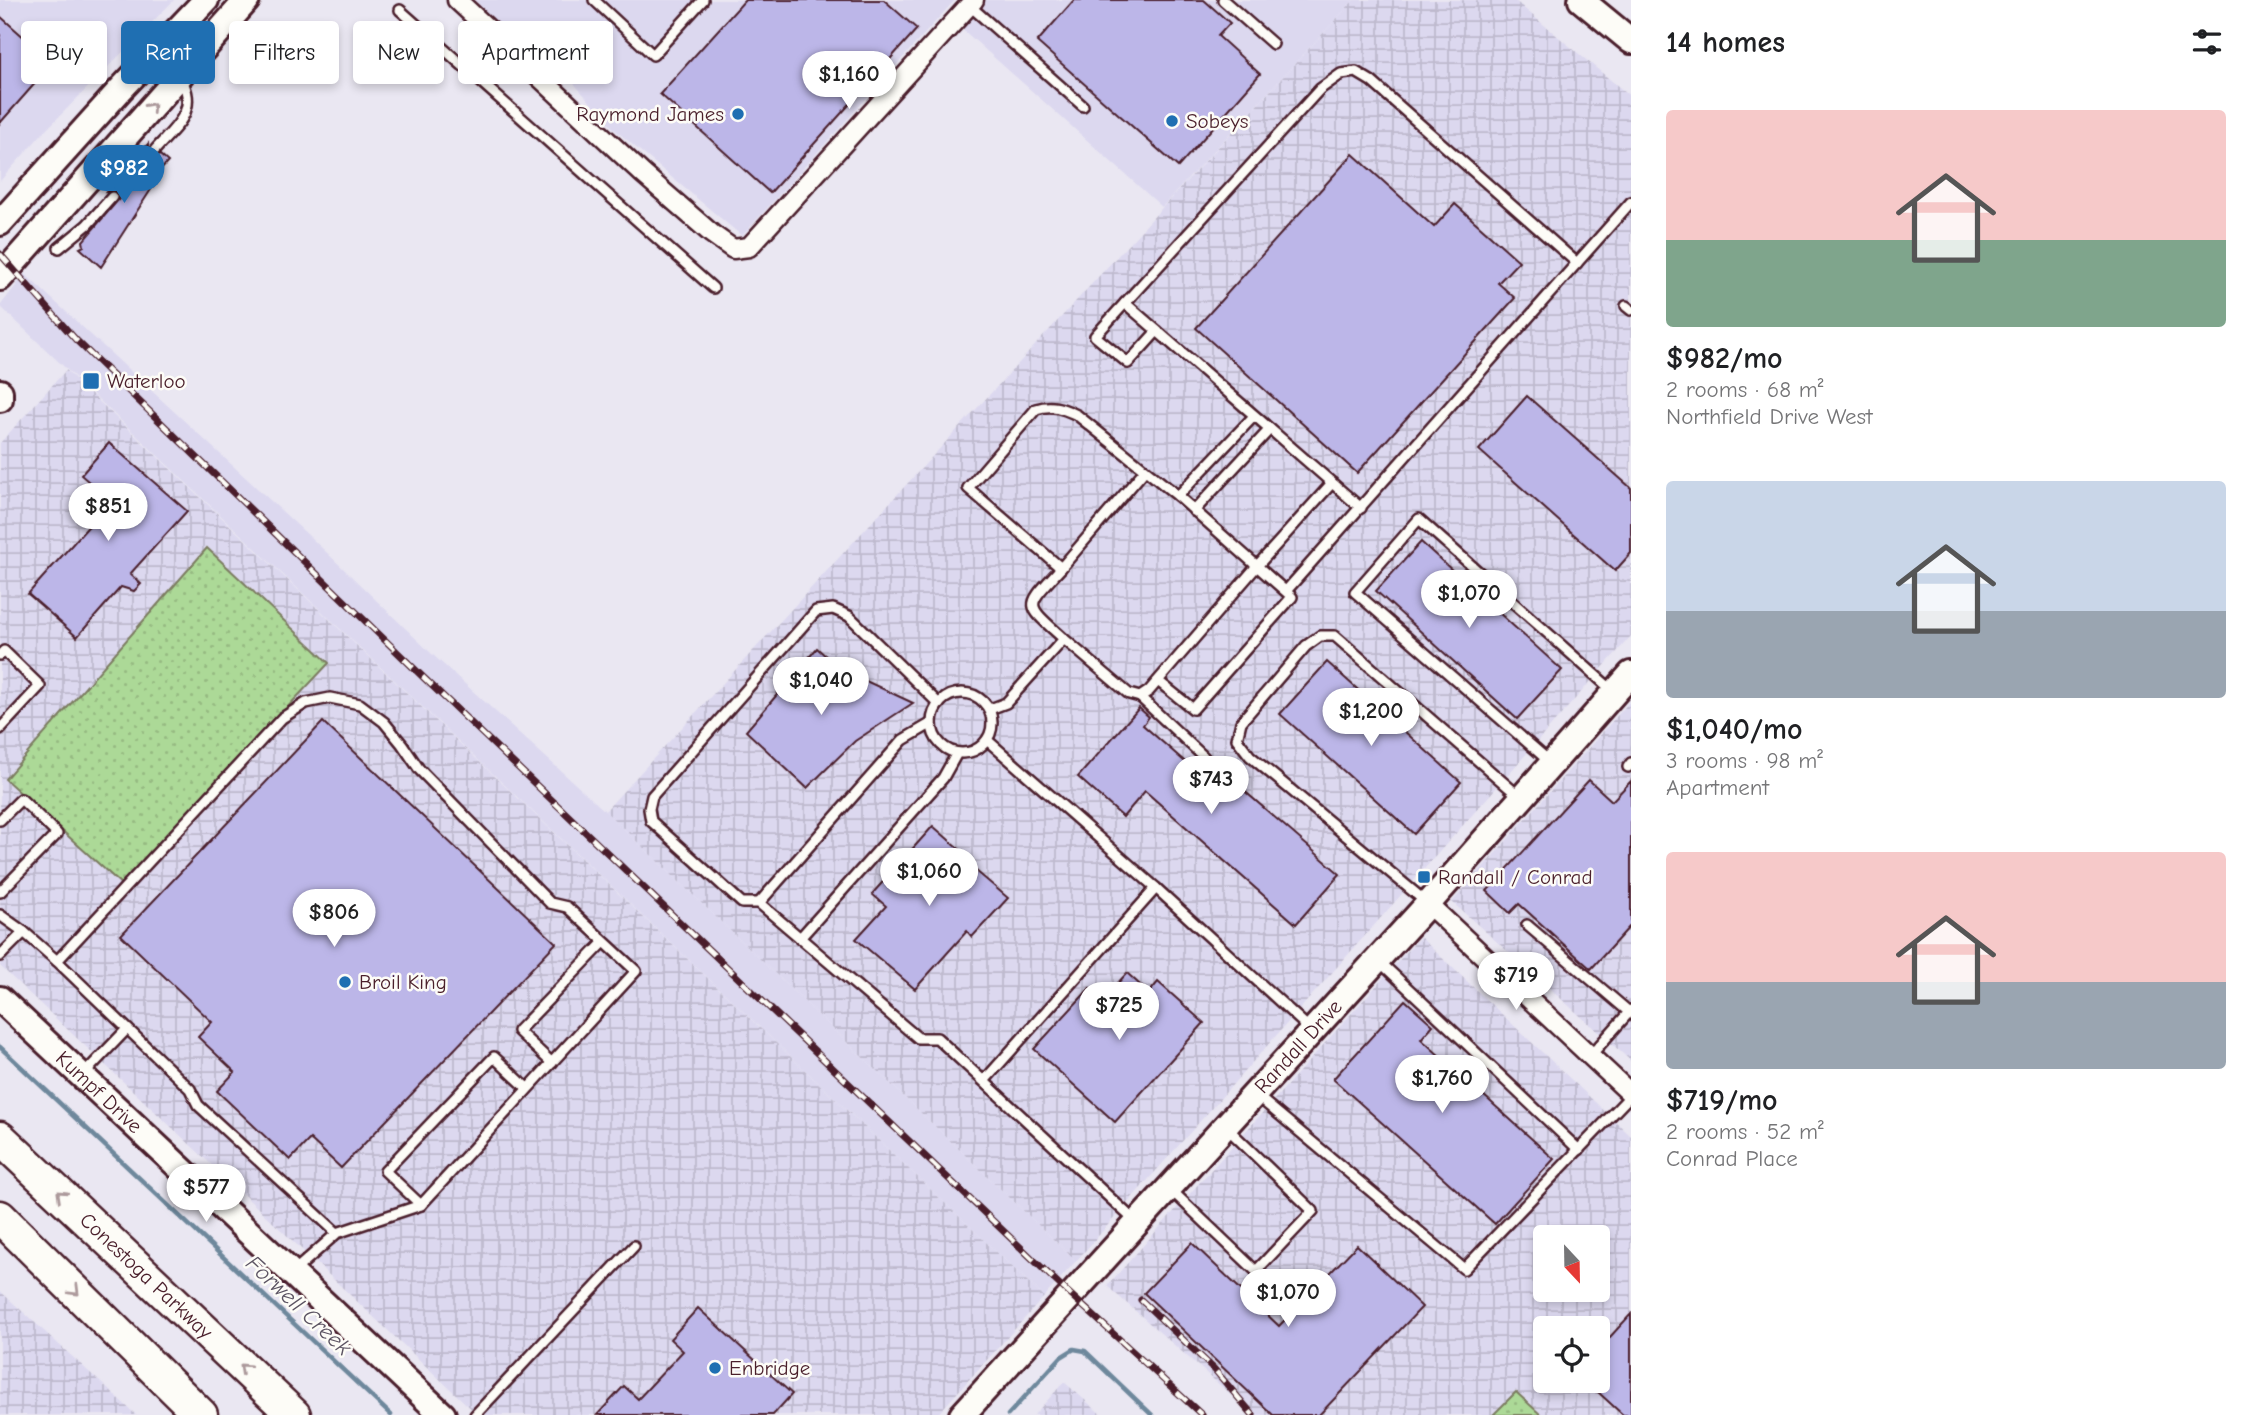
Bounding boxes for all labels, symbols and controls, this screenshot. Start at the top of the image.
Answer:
chip: Buy [21,21,107,84]
chip: Rent [121,21,215,84]
chip: Filters [229,21,339,84]
chip: New [353,21,444,84]
chip: Apartment [458,21,613,84]
icon: filters [2188,23,2226,61]
text: 14 homes [1666,25,1785,60]
pin: $1,160 [792,52,906,111]
text: $1,160 [818,60,880,87]
one-way arrow [143,102,155,115]
place label: Raymond James [576,102,724,126]
marker: Raymond James [730,106,746,122]
place label: Sobeys [1186,109,1249,133]
marker: Sobeys [1164,113,1180,129]
pin: $982 [83,146,165,205]
text: $982 [99,154,149,181]
icon: home [1883,155,2009,281]
text: $982/mo [1666,341,1783,376]
place label: Waterloo [107,369,186,393]
marker: Waterloo [81,371,101,391]
text: 2 rooms · 68 m² [1666,376,1824,403]
text: Northfield Drive West [1666,403,1873,430]
pin: $851 [67,484,149,543]
text: $851 [85,492,131,519]
icon: home [1883,526,2009,652]
pin: $1,070 [1412,570,1526,630]
text: $1,070 [1437,579,1501,606]
pin: $1,040 [764,658,878,717]
text: $1,040 [789,666,853,693]
pin: $1,200 [1314,688,1428,748]
text: $1,200 [1338,697,1404,724]
text: $1,040/mo [1666,712,1803,747]
text: 3 rooms · 98 m² [1666,747,1823,774]
pin: $743 [1170,756,1252,816]
text: $743 [1189,765,1233,792]
text: Apartment [1666,774,1769,801]
pin: $1,060 [872,848,986,908]
text: $1,060 [896,857,962,884]
place label: Randall / Conrad [1438,865,1593,889]
marker: Randall / Conrad [1416,869,1432,885]
pin: $806 [293,890,375,949]
icon: home [1883,897,2009,1023]
text: $806 [309,898,359,925]
pin: $719 [1475,953,1557,1012]
text: $719 [1493,961,1539,988]
place label: Broil King [359,970,447,994]
marker: Broil King [337,974,353,990]
pin: $725 [1078,982,1160,1042]
text: $725 [1095,991,1143,1018]
street label: Randall Drive [1250,995,1347,1098]
street label: Kumpf Drive [51,1046,147,1138]
pin: $1,760 [1385,1056,1499,1115]
text: $1,760 [1411,1064,1473,1091]
text: $719/mo [1666,1083,1778,1118]
text: 2 rooms · 52 m² [1666,1118,1824,1145]
text: Conrad Place [1666,1145,1798,1172]
pin: $577 [165,1164,247,1224]
text: $577 [183,1173,229,1200]
one-way arrow [56,1191,69,1204]
street label: Conestoga Parkway [75,1208,218,1344]
north arrow [1533,1225,1610,1302]
map controls [1533,1225,1610,1393]
water label: Forwell Creek [240,1250,358,1362]
pin: $1,070 [1231,1270,1345,1329]
text: $1,070 [1256,1278,1320,1305]
one-way arrow [67,1282,80,1295]
button: locate [1533,1316,1610,1393]
place label: Enbridge [729,1356,810,1380]
marker: Enbridge [707,1360,723,1376]
one-way arrow [239,1364,252,1377]

